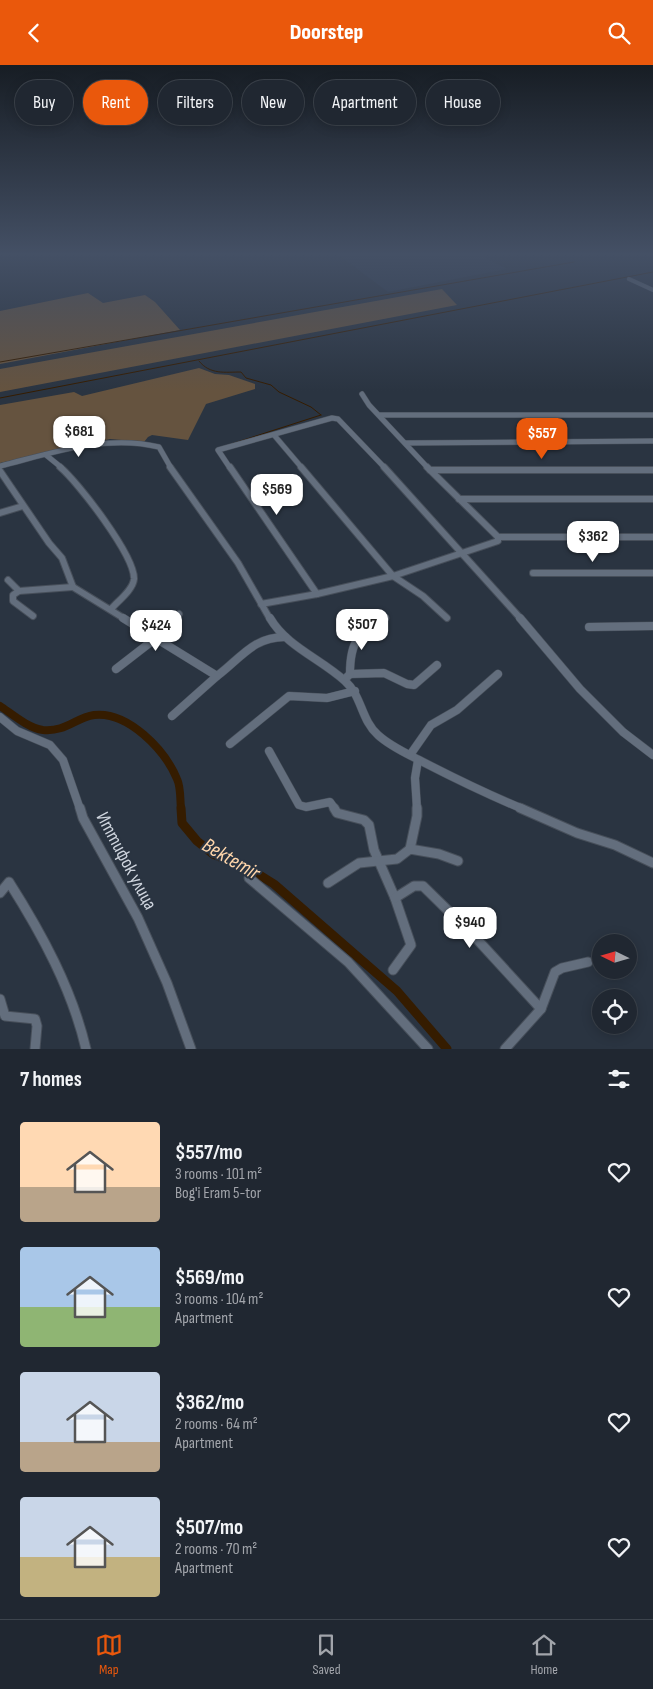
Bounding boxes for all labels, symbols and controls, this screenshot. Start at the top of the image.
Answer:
icon: back [20,19,48,47]
text: Doorstep [290,19,363,46]
icon: search [605,19,633,47]
chip: Buy [15,80,73,125]
chip: Rent [83,80,148,125]
chip: Filters [158,80,232,125]
chip: New [242,80,304,125]
chip: Apartment [314,80,416,125]
chip: House [426,80,500,125]
pin: $681 [49,415,109,458]
pin: $557 [512,417,572,460]
text: $681 [64,422,94,441]
text: $557 [527,424,557,443]
pin: $569 [247,473,307,516]
text: $569 [262,480,292,499]
pin: $362 [563,521,623,563]
text: $362 [578,527,608,546]
pin: $424 [126,609,186,652]
pin: $507 [332,609,392,651]
text: $507 [347,615,377,634]
text: $424 [141,616,171,635]
street label: Иттифок улица [91,808,161,914]
water label: Bektemir [198,833,265,886]
pin: $940 [440,907,500,949]
text: $940 [455,913,485,932]
north arrow [592,934,638,979]
map controls [592,934,637,1034]
button: locate [592,989,637,1034]
icon: filters [605,1065,633,1093]
text: 7 homes [20,1067,82,1092]
text: $557/mo [175,1140,242,1165]
icon: home [60,1142,120,1202]
icon: heart [605,1158,633,1186]
text: 3 rooms · 101 m² [175,1165,262,1184]
text: Bog'i Eram 5-tor [175,1184,261,1203]
text: $569/mo [175,1265,244,1290]
icon: home [60,1267,120,1327]
icon: heart [605,1283,633,1311]
text: 3 rooms · 104 m² [175,1290,263,1309]
text: Apartment [175,1309,233,1328]
text: $362/mo [175,1390,244,1415]
icon: home [60,1392,120,1452]
icon: heart [605,1408,633,1436]
text: 2 rooms · 64 m² [175,1415,258,1434]
text: Apartment [175,1434,233,1453]
text: $507/mo [175,1515,243,1540]
icon: home [60,1517,120,1577]
icon: heart [605,1533,633,1561]
text: 2 rooms · 70 m² [175,1540,257,1559]
text: Apartment [175,1559,233,1578]
tab: Map [95,1631,123,1678]
tab: Saved [312,1631,341,1678]
tab: Home [530,1631,558,1678]

